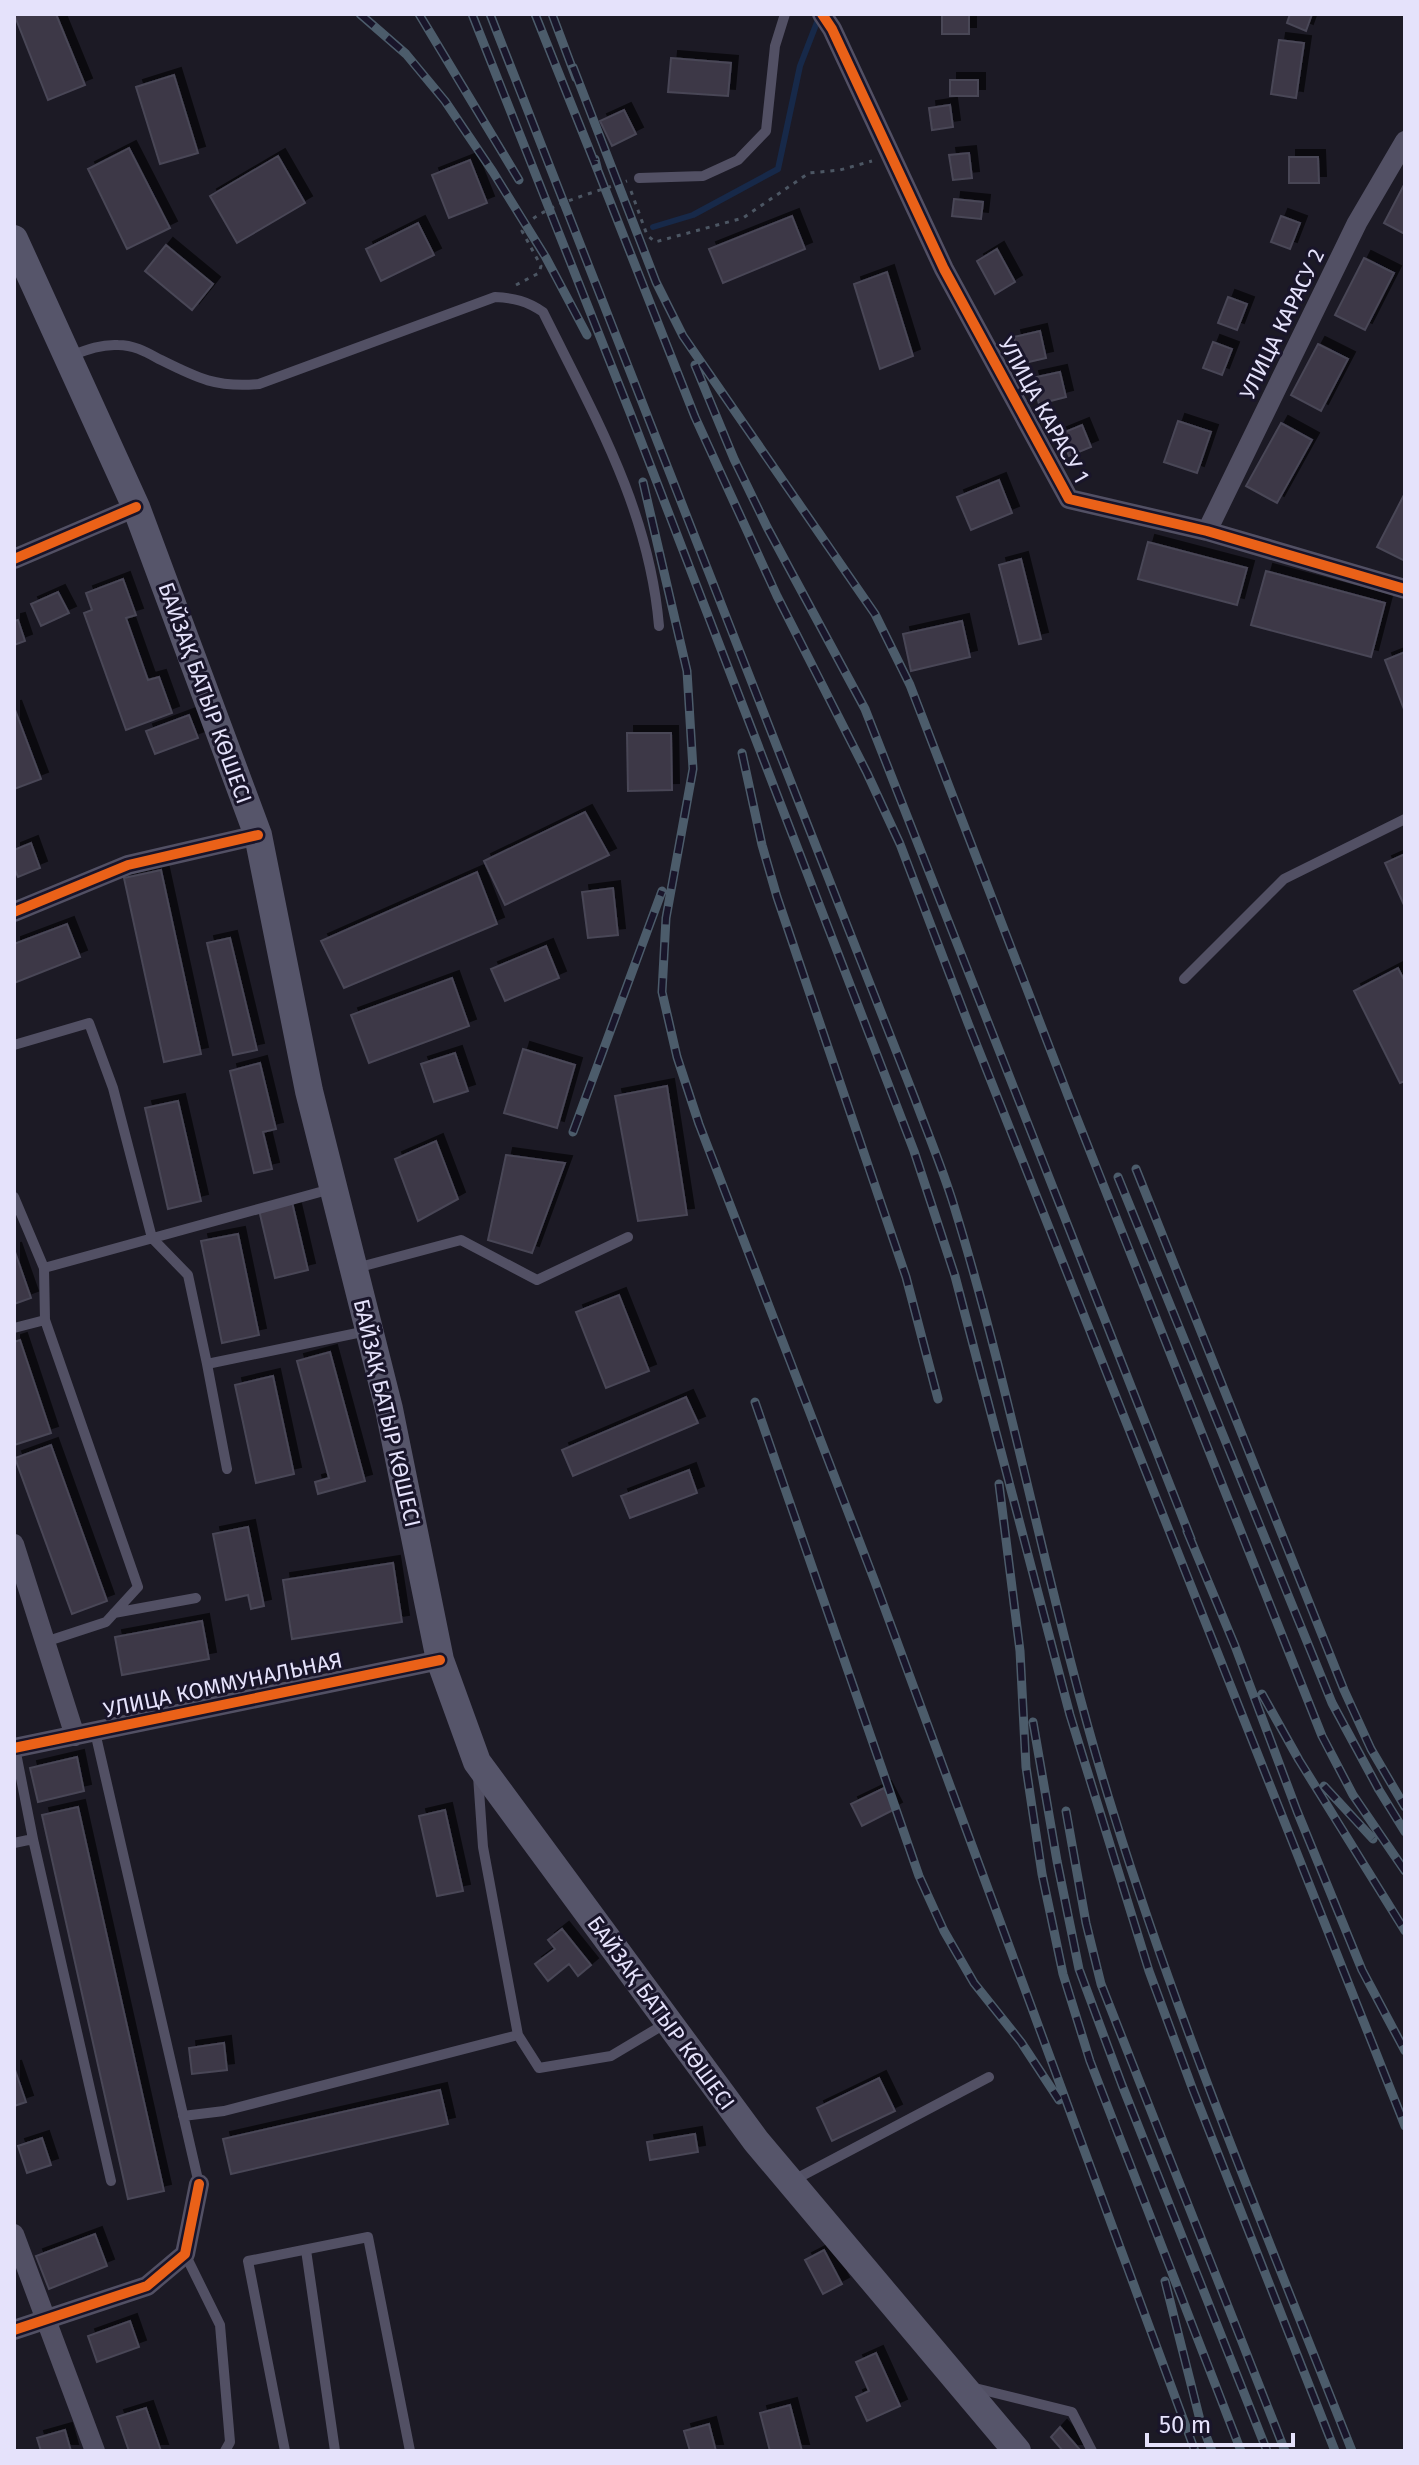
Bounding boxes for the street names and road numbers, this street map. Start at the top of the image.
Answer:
street label: УЛИЦА КАРАСУ 2 [1234,244,1330,404]
street label: УЛИЦА КАРАСУ 1 [993,332,1095,488]
street label: БАЙЗАҚ БАТЫР КӨШЕСІ [152,579,258,807]
street label: БАЙЗАҚ БАТЫР КӨШЕСІ [348,1296,426,1530]
street label: УЛИЦА КОММУНАЛЬНАЯ [101,1646,345,1724]
street label: БАЙЗАҚ БАТЫР КӨШЕСІ [581,1911,741,2115]

